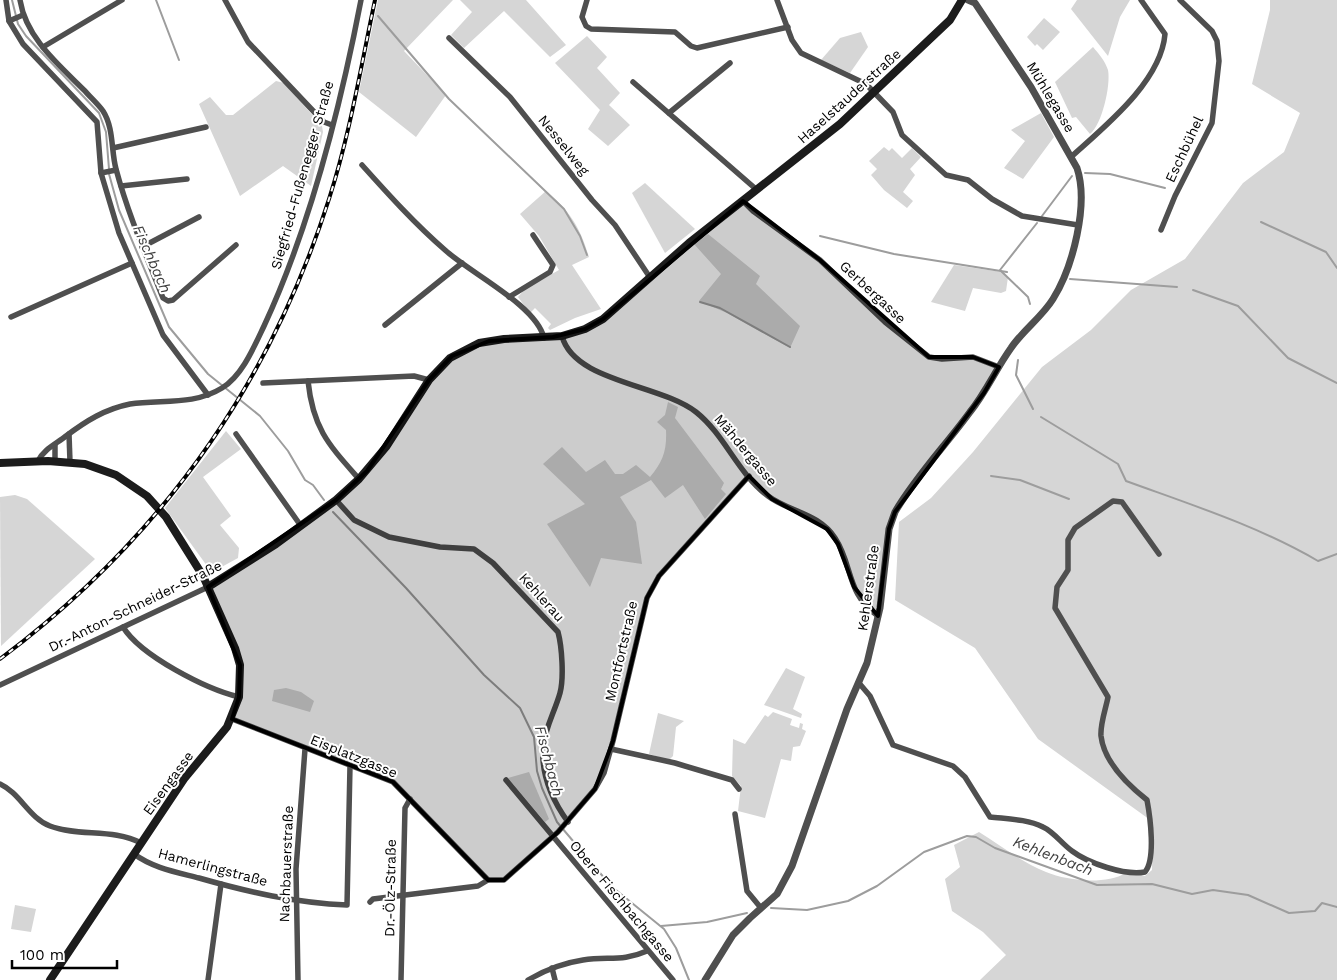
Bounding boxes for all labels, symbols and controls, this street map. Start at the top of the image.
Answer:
street label: Haselstauderstraße [794,45,904,147]
street label: Mühlegasse [1024,59,1078,135]
street label: Siegfried-Fußenegger Straße [267,79,337,271]
street label: Nesselweg [535,112,593,178]
street label: Eschbühel [1162,113,1207,185]
water label: Fischbach [129,222,175,296]
street label: Gerbergasse [837,257,909,327]
street label: Mähdergasse [711,411,781,489]
street label: Kehlerstraße [854,544,882,632]
street label: Dr.-Anton-Schneider-Straße [46,557,224,655]
street label: Kehlerau [516,569,568,625]
street label: Montfortstraße [602,599,640,703]
water label: Fischbach [531,724,567,798]
street label: Eisplatzgasse [308,731,400,781]
street label: Eisengasse [139,748,197,818]
street label: Nachbauerstraße [276,805,296,923]
water label: Kehlenbach [1011,833,1095,879]
street label: Obere Fischbachgasse [567,837,677,965]
street label: Dr.-Ölz-Straße [381,839,399,937]
street label: Hamerlingstraße [156,845,270,889]
scale bar [12,938,118,970]
text: 100 m [20,946,64,964]

